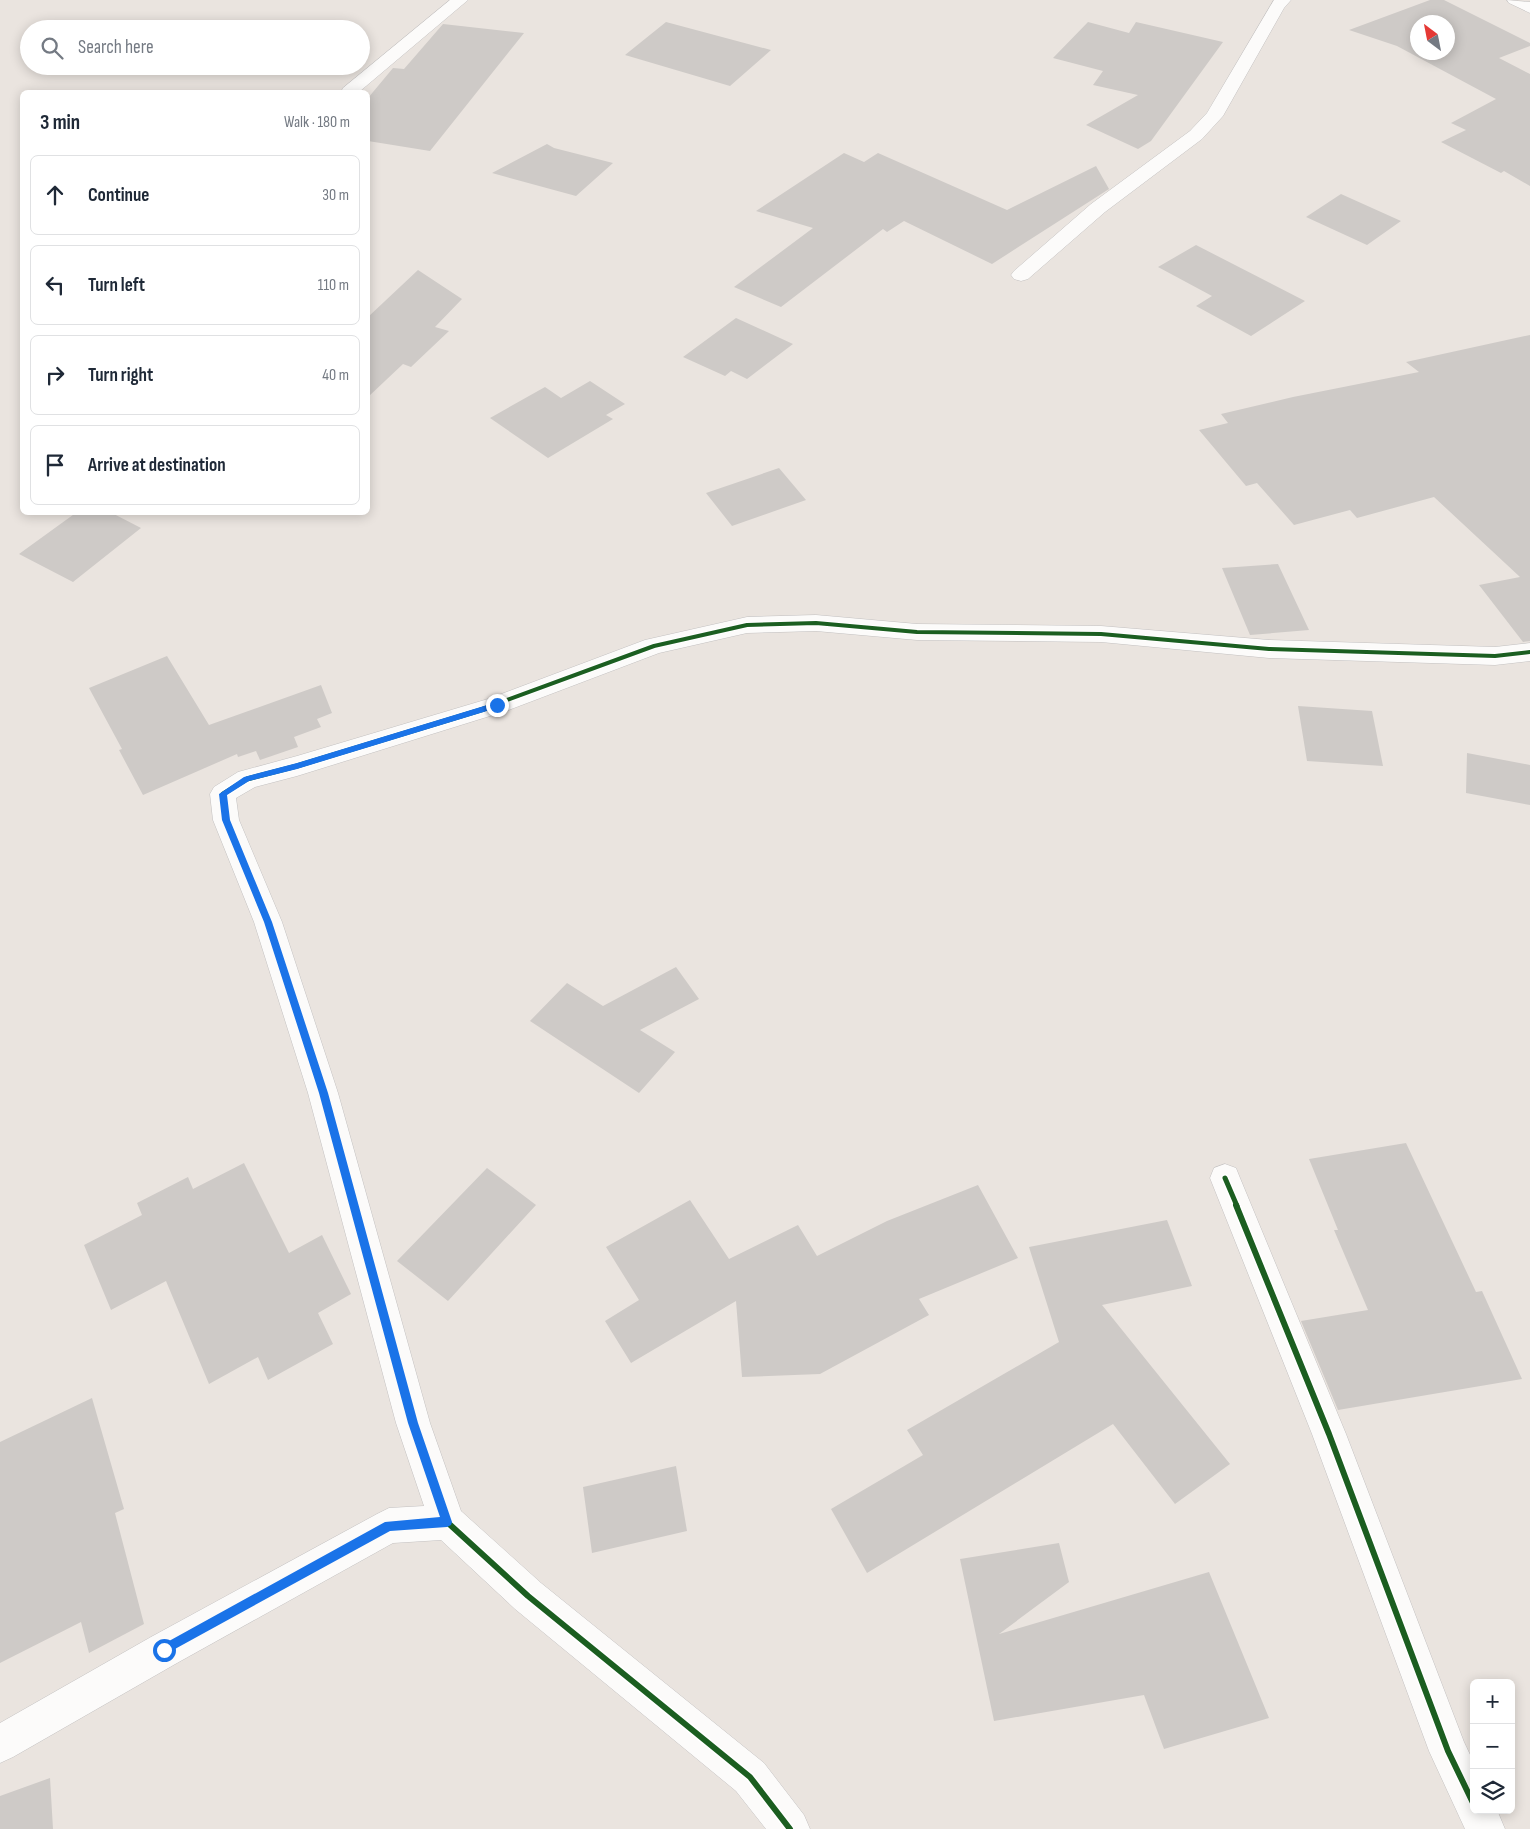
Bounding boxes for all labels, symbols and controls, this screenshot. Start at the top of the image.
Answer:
north arrow [1410,15,1455,60]
search box [20,20,370,75]
icon: search [38,34,66,62]
text: Search here [78,36,154,59]
text: 3 min [40,110,80,135]
text: Walk · 180 m [284,113,350,132]
icon: ahead [41,181,69,209]
text: Continue [88,184,149,207]
text: 30 m [322,186,349,205]
icon: left [41,271,69,299]
text: Turn left [88,274,145,297]
text: 110 m [318,276,349,295]
icon: right [41,361,69,389]
text: Turn right [88,364,153,387]
text: 40 m [322,366,349,385]
icon: arrive [41,451,69,479]
text: Arrive at destination [88,454,226,477]
route end [486,694,509,717]
route start [153,1639,176,1662]
map controls [1470,1679,1515,1814]
button: + [1470,1679,1515,1724]
button: − [1470,1724,1515,1769]
button: layers [1470,1769,1515,1814]

